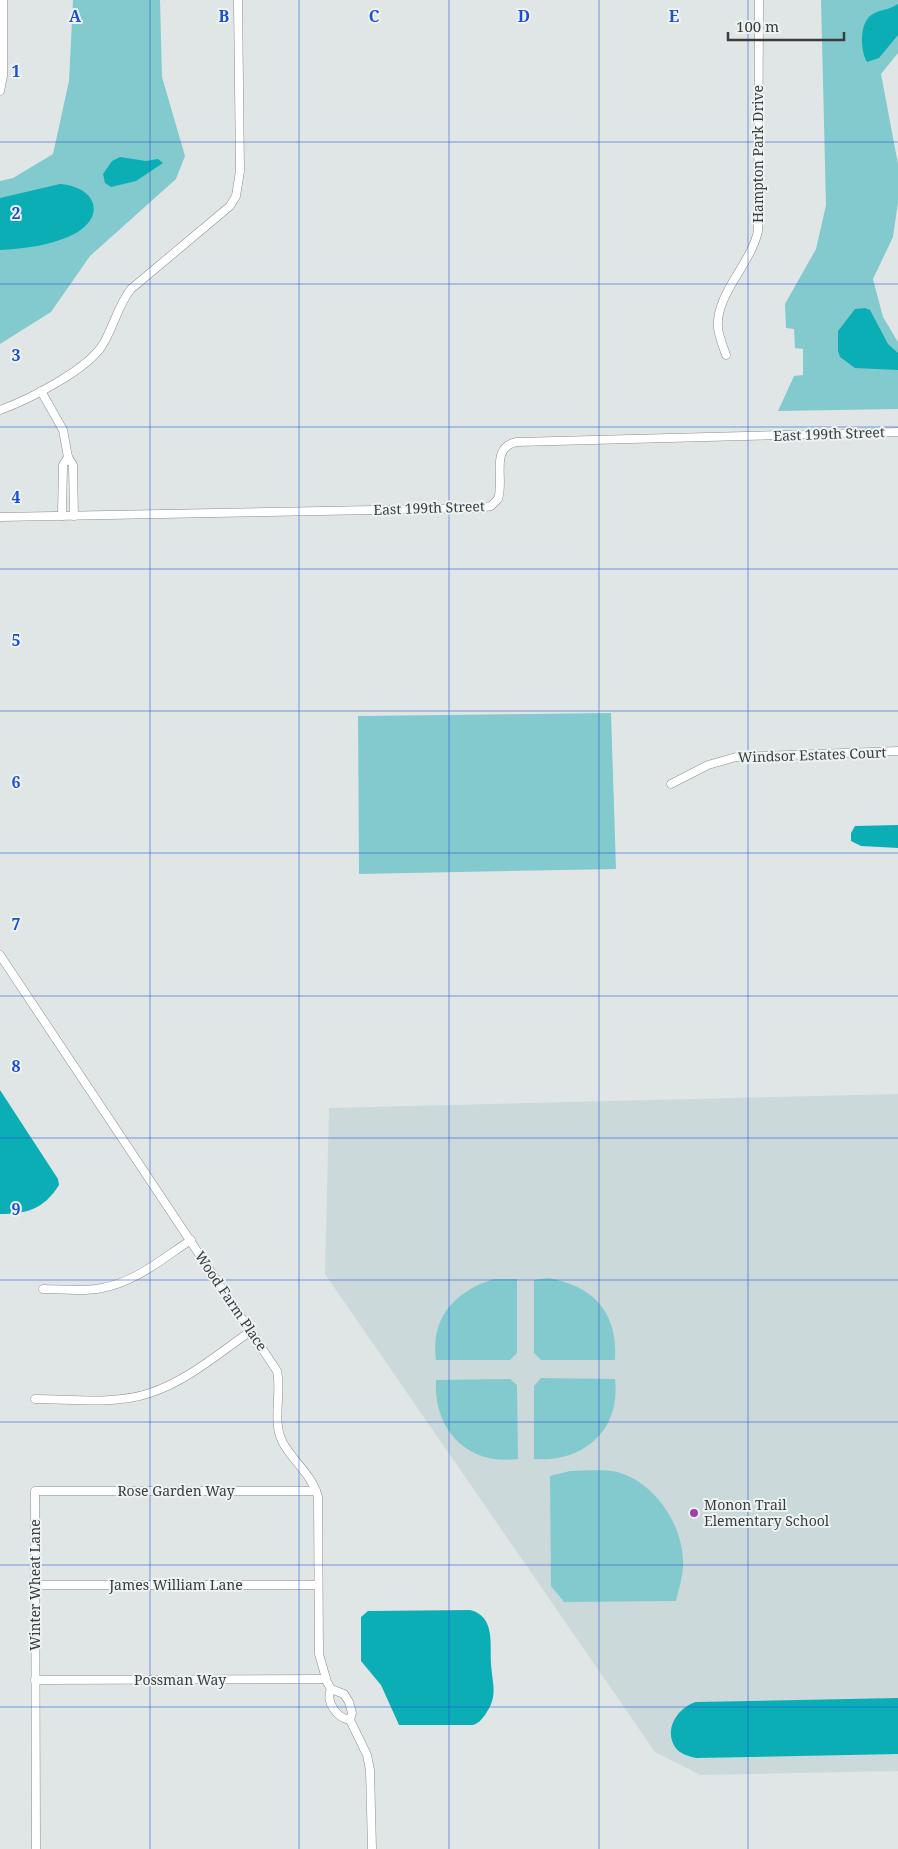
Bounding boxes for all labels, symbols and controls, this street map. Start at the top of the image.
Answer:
text: A [69,5,82,27]
text: B [219,5,230,27]
text: C [369,5,380,27]
text: D [518,5,530,27]
text: E [669,5,679,27]
scale bar [728,10,844,42]
text: 100 m [736,16,779,36]
text: 1 [11,60,21,82]
street label: Hampton Park Drive [748,85,767,223]
text: 2 [11,202,21,224]
text: 3 [11,344,21,366]
street label: East 199th Street [773,422,885,445]
text: 4 [11,486,21,508]
street label: East 199th Street [373,496,485,519]
text: 5 [11,629,21,651]
street label: Windsor Estates Court [737,742,887,767]
text: 6 [11,771,21,793]
text: 7 [11,913,21,935]
text: 8 [11,1055,21,1077]
text: 9 [11,1198,21,1220]
street label: Wood Farm Place [191,1247,272,1354]
street label: Rose Garden Way [117,1481,235,1500]
place label: Monon Trail Elementary School [704,1495,830,1530]
marker: Monon Trail Elementary School [688,1507,700,1519]
street label: Winter Wheat Lane [25,1519,44,1651]
street label: James William Lane [108,1575,243,1594]
street label: Possman Way [134,1670,226,1689]

